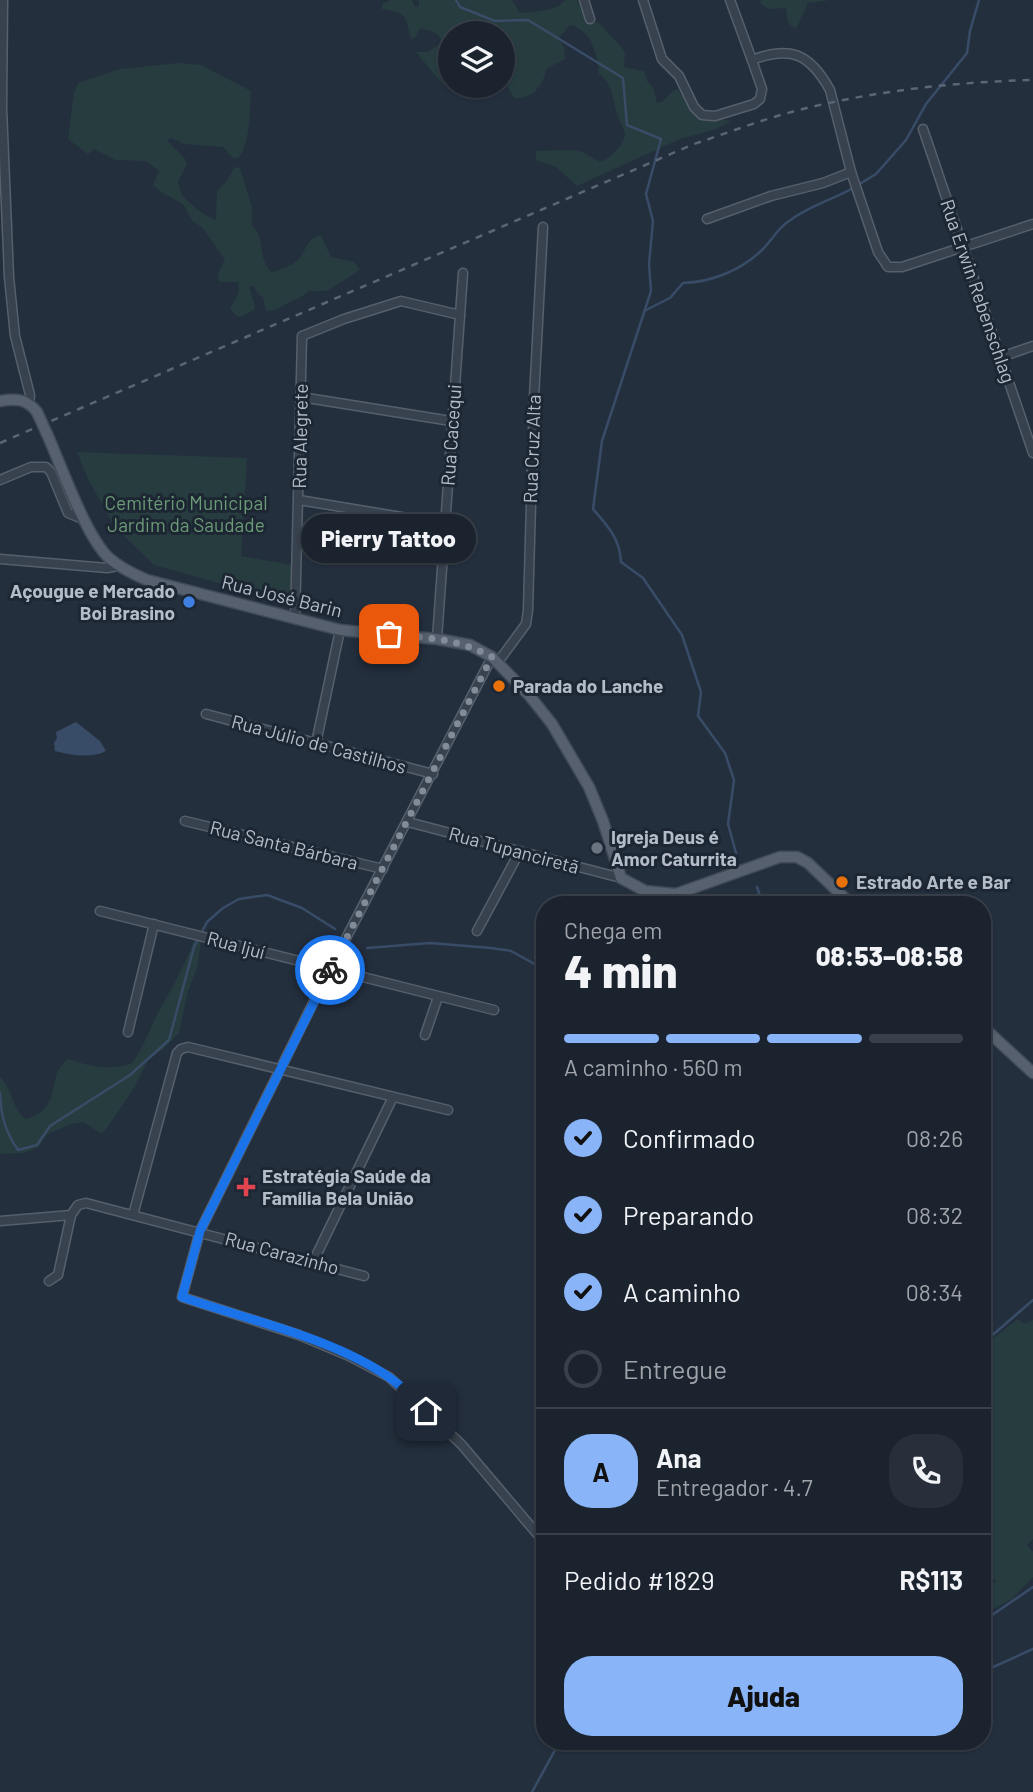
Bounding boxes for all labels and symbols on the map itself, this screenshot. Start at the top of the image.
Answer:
street label: Rua Erwin Rebenschlag [936,196,1021,386]
street label: Rua Alegrete [287,383,312,489]
street label: Rua Cacequi [435,383,466,487]
street label: Rua Cruz Alta [518,394,545,504]
park label: Cemitério Municipal Jardim da Saudade [104,491,268,536]
callout: Pierry Tattoo [302,515,476,564]
street label: Rua José Barin [220,569,345,622]
place label: Açougue e Mercado Boi Brasino [10,579,175,624]
marker: Açougue e Mercado Boi Brasino [181,594,197,610]
pin [359,604,419,664]
place label: Parada do Lanche [513,674,663,697]
marker: Parada do Lanche [491,678,507,694]
street label: Rua Júlio de Castilhos [229,709,409,778]
street label: Rua Santa Bárbara [208,815,361,874]
street label: Rua Tupanciretã [446,821,582,878]
place label: Igreja Deus é Amor Caturrita [611,825,737,870]
marker: Igreja Deus é Amor Caturrita [589,840,605,856]
place label: Estrado Arte e Bar [856,870,1011,893]
marker: Estrado Arte e Bar [834,874,850,890]
street label: Rua Ijuí [205,926,268,963]
courier [295,935,365,1005]
place label: Estratégia Saúde da Família Bela União [262,1164,431,1209]
marker: Estratégia Saúde da Família Bela União [236,1177,256,1197]
street label: Rua Carazinho [223,1226,342,1279]
pin [396,1381,456,1441]

